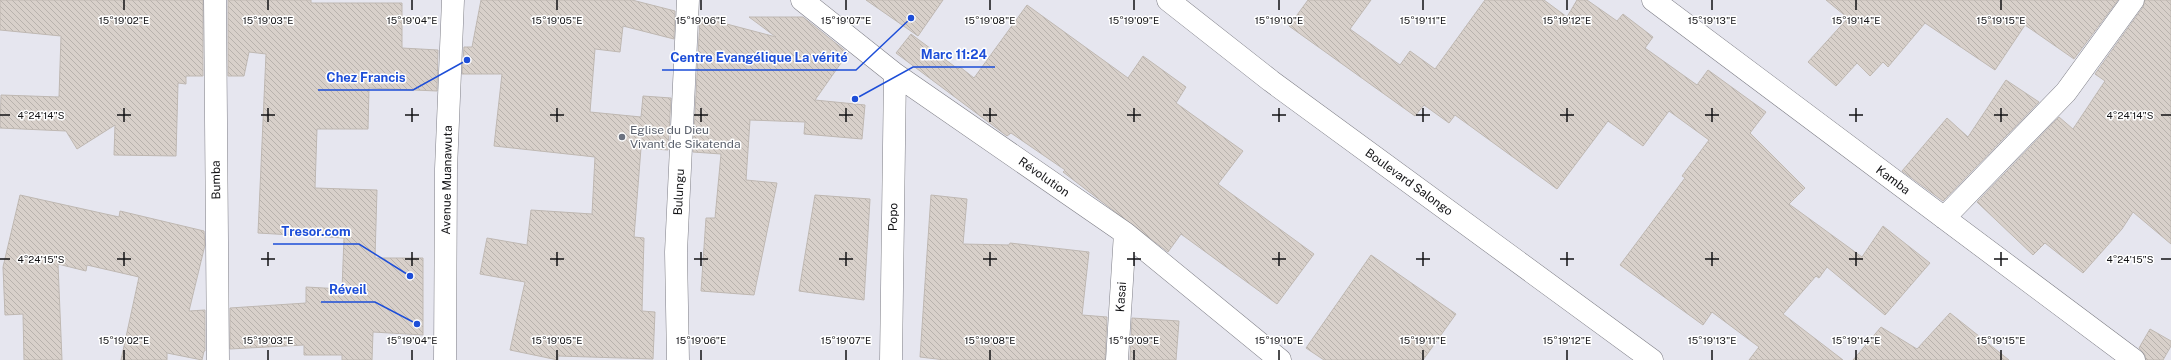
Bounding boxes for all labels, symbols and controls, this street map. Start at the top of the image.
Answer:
text: 15°19'02"E [99,14,149,26]
text: 15°19'03"E [243,14,293,26]
text: 15°19'04"E [387,14,437,26]
text: 15°19'05"E [532,14,582,26]
text: 15°19'06"E [676,14,726,26]
text: 15°19'07"E [821,14,871,26]
text: 15°19'08"E [965,14,1015,26]
text: 15°19'09"E [1109,14,1159,26]
text: 15°19'10"E [1255,14,1303,26]
text: 15°19'11"E [1400,14,1446,26]
text: 15°19'12"E [1543,14,1591,26]
text: 15°19'13"E [1688,14,1736,26]
text: 15°19'14"E [1832,14,1880,26]
text: 15°19'15"E [1977,14,2025,26]
callout: Marc 11:24 [913,42,995,67]
callout: Centre Evangélique La vérité [662,45,856,70]
text: Marc 11:24 [921,47,988,62]
text: Centre Evangélique La vérité [670,50,848,65]
callout: Chez Francis [318,65,413,90]
text: Chez Francis [326,70,406,85]
text: 4°24'14"S [18,109,65,121]
text: 4°24'14"S [2107,109,2154,121]
place label: Eglise du Dieu Vivant de Sikatenda [630,123,741,151]
street label: Avenue Muanawuta [439,125,455,235]
marker: Eglise du Dieu Vivant de Sikatenda [617,132,627,142]
street label: Boulevard Salongo [1362,146,1456,219]
street label: Révolution [1016,154,1072,200]
street label: Bumba [209,160,223,200]
street label: Kamba [1873,163,1913,197]
street label: Bulungu [671,168,687,216]
street label: Popo [886,203,900,231]
callout: Tresor.com [273,219,359,244]
text: Tresor.com [281,224,351,239]
text: 4°24'15"S [17,253,65,265]
text: 4°24'15"S [2106,253,2154,265]
callout: Réveil [321,277,375,302]
street label: Kasai [1113,281,1129,313]
text: Réveil [329,282,367,297]
text: 15°19'02"E [99,334,149,346]
text: 15°19'03"E [243,334,293,346]
text: 15°19'04"E [387,334,437,346]
text: 15°19'05"E [532,334,582,346]
text: 15°19'06"E [676,334,726,346]
text: 15°19'07"E [821,334,871,346]
text: 15°19'08"E [965,334,1015,346]
text: 15°19'09"E [1109,334,1159,346]
text: 15°19'10"E [1255,334,1303,346]
text: 15°19'11"E [1400,334,1446,346]
text: 15°19'12"E [1543,334,1591,346]
text: 15°19'13"E [1688,334,1736,346]
text: 15°19'14"E [1832,334,1880,346]
text: 15°19'15"E [1977,334,2025,346]

